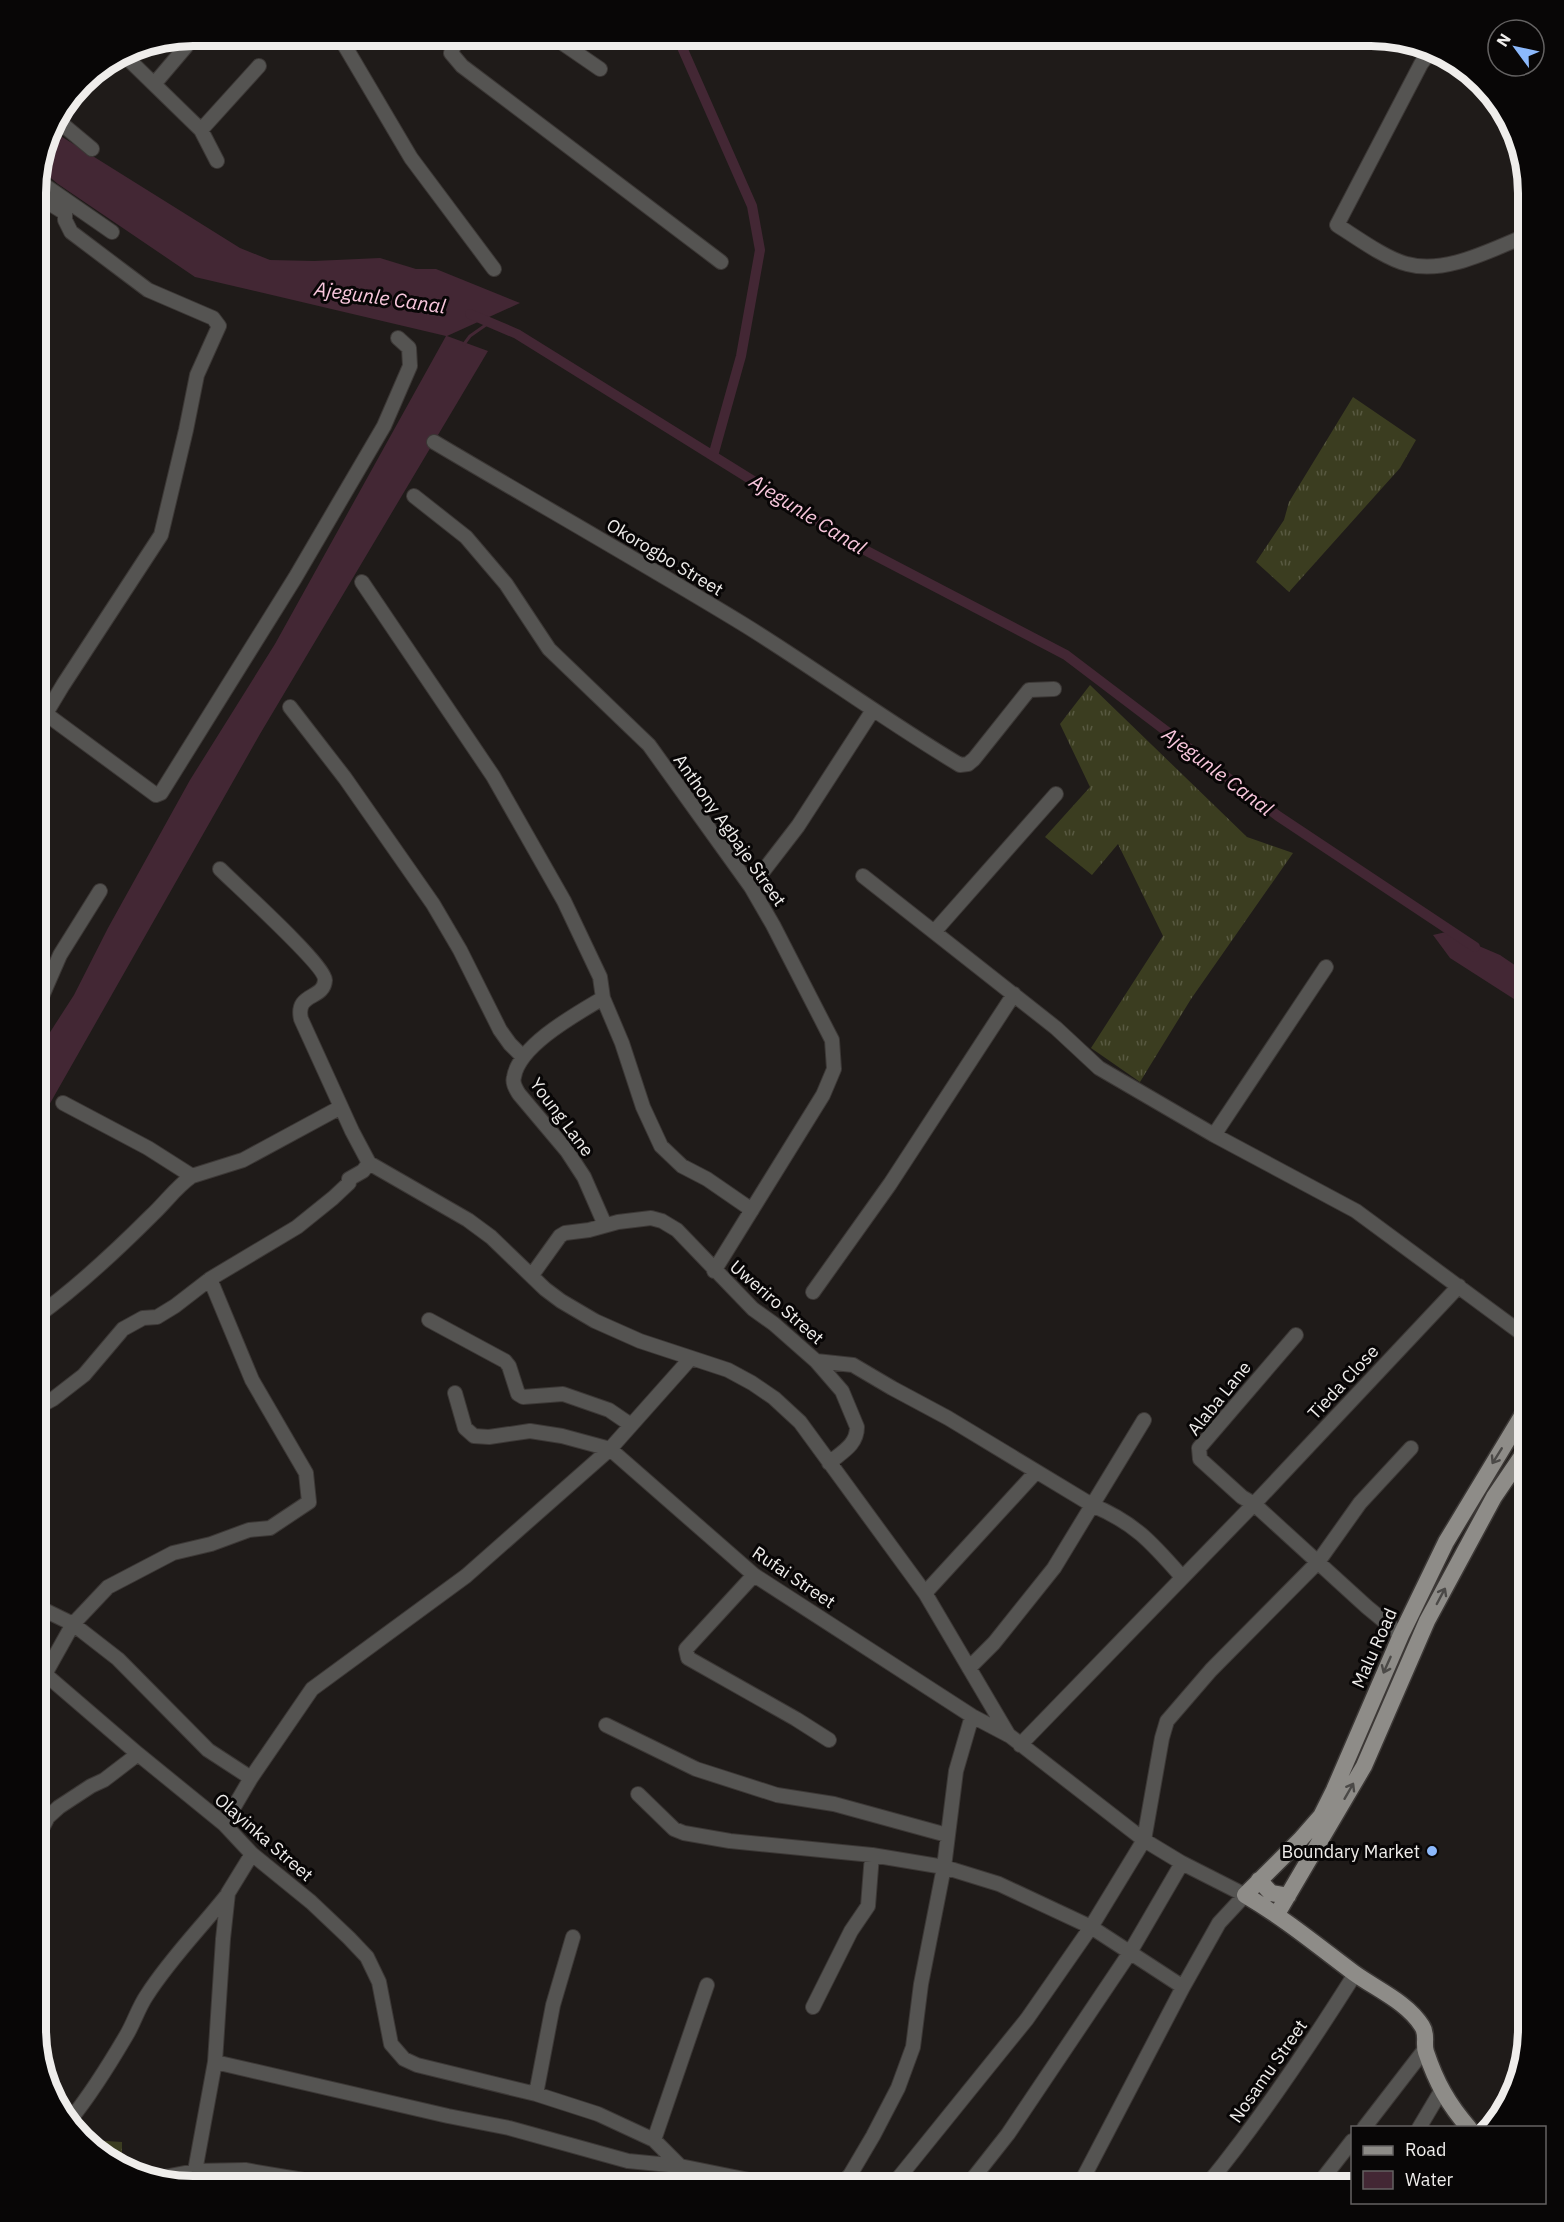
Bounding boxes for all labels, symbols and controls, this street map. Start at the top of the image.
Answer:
north arrow [1486,18,1546,78]
text: N [1492,30,1515,50]
water label: Ajegunle Canal [312,274,448,320]
water label: Ajegunle Canal [744,467,872,561]
street label: Okorogbo Street [602,513,728,601]
water label: Ajegunle Canal [1156,720,1280,822]
street label: Anthony Agbaje Street [669,749,791,911]
street label: Young Lane [525,1073,599,1161]
street label: Uweriro Street [725,1255,829,1349]
street label: Tieda Close [1303,1340,1383,1424]
street label: Alaba Lane [1182,1356,1256,1440]
one-way arrow [1491,1447,1503,1464]
street label: Rufai Street [748,1541,840,1613]
one-way arrow [1435,1588,1447,1605]
street label: Malu Road [1346,1605,1402,1691]
one-way arrow [1381,1656,1392,1674]
one-way arrow [1343,1783,1355,1800]
street label: Olayinka Street [210,1788,318,1886]
place label: Boundary Market [1281,1840,1420,1863]
marker: Boundary Market [1425,1844,1439,1858]
street label: Nosamu Street [1224,2015,1312,2127]
legend [1351,2126,1546,2204]
text: Road [1405,2138,1446,2161]
text: Water [1405,2168,1454,2191]

